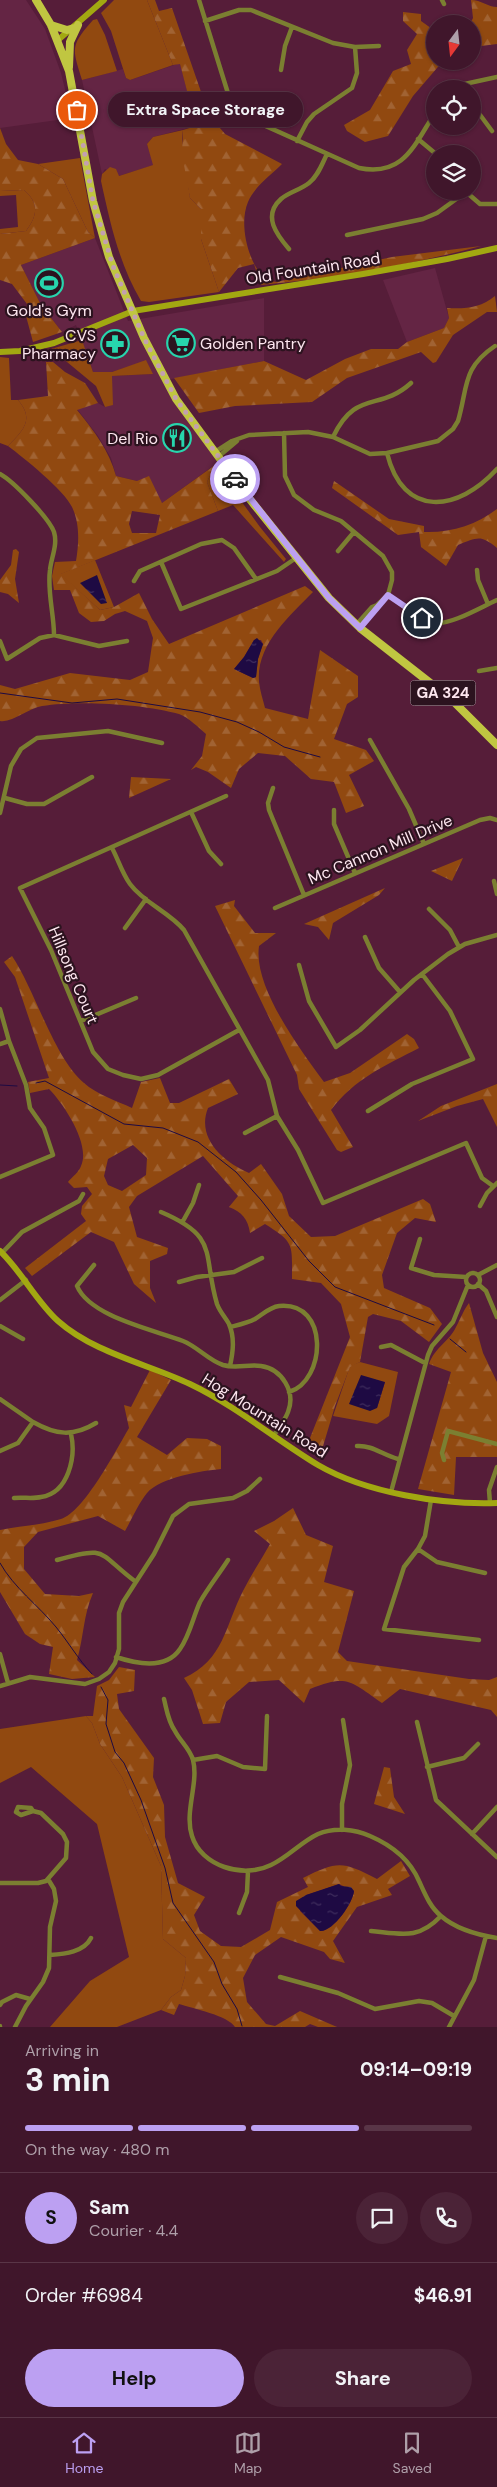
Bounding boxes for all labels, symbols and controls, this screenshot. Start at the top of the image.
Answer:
north arrow [426,15,481,70]
map controls [426,15,481,200]
button: locate [426,80,481,135]
pin [56,89,98,131]
callout: Extra Space Storage [107,92,302,128]
icon: bag [63,96,91,124]
text: Extra Space Storage [126,99,285,120]
button: layers [426,145,481,200]
street label: Old Fountain Road [244,248,382,289]
sports icon: Gold's Gym [34,268,64,298]
place label: Gold's Gym [6,300,92,321]
place label: CVS Pharmacy [22,325,96,364]
supermarket icon: Golden Pantry [166,328,196,358]
pharmacy icon: CVS Pharmacy [100,329,130,359]
place label: Golden Pantry [200,333,306,354]
restaurant icon: Del Rio [162,423,192,453]
place label: Del Rio [107,428,158,449]
courier [210,454,260,504]
icon: car [221,465,249,493]
pin [401,597,443,639]
icon: home [408,604,436,632]
road number: GA 324 [410,680,476,706]
street label: Mc Cannon Mill Drive [305,810,456,889]
street label: Hillsong Court [44,923,104,1027]
street label: Hog Mountain Road [198,1368,331,1462]
text: Arriving in [25,2040,99,2061]
text: 09:14–09:19 [360,2057,472,2082]
text: 3 min [25,2059,110,2101]
text: On the way · 480 m [25,2139,170,2160]
button: chat [356,2192,408,2244]
button: phone [420,2192,472,2244]
text: Sam [89,2195,130,2220]
text: S [45,2205,57,2230]
text: Courier · 4.4 [89,2220,178,2241]
text: Order #6984 [25,2283,143,2308]
text: $46.91 [414,2283,472,2308]
button: Help [25,2349,244,2407]
button: Share [254,2349,472,2407]
tab: Home [65,2429,103,2477]
tab: Map [234,2429,262,2477]
tab: Saved [393,2429,432,2477]

